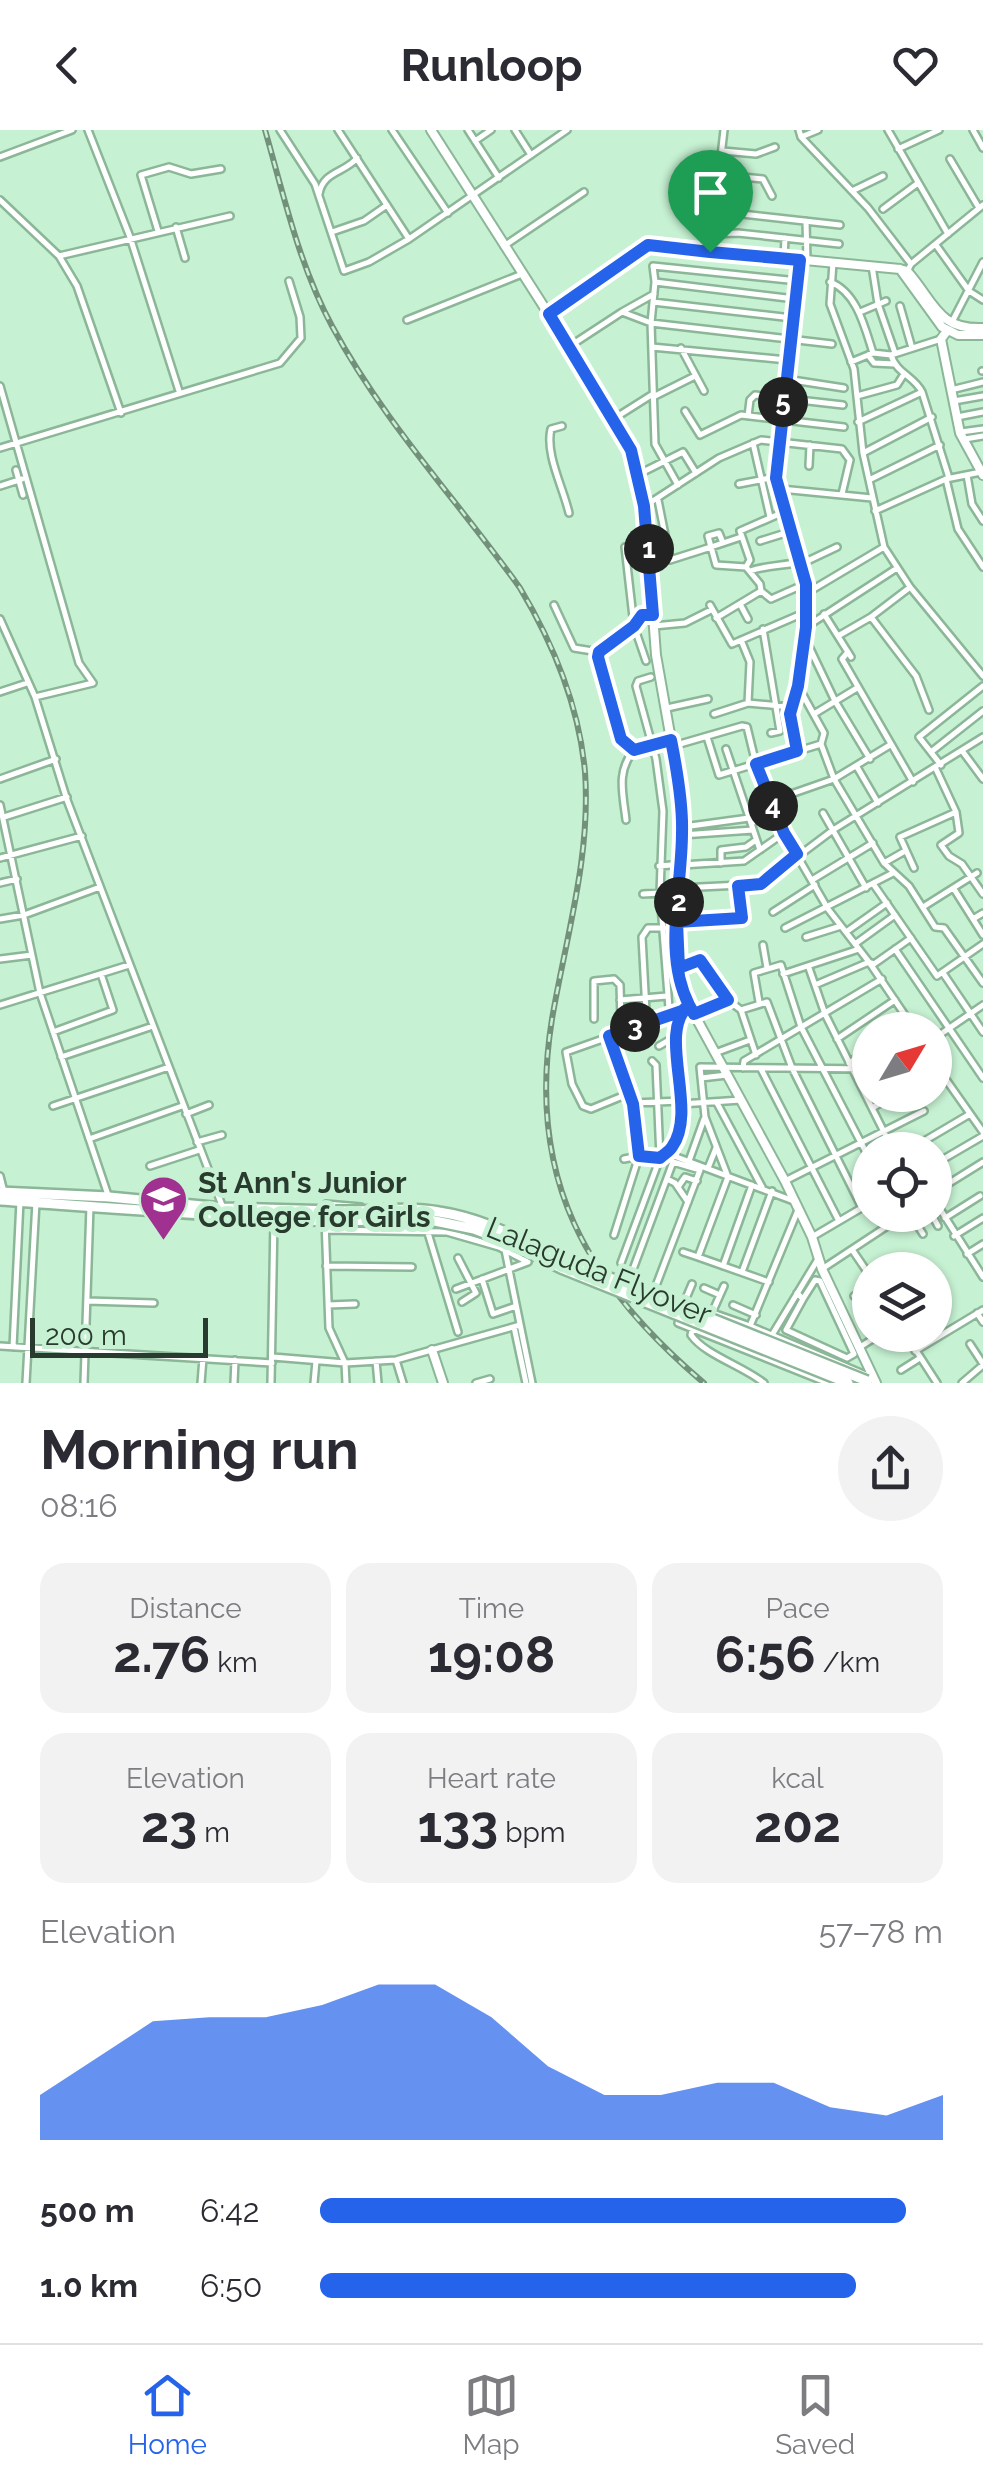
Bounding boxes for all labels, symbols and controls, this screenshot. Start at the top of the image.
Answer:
icon: back [40,38,95,93]
icon: heart [888,38,943,93]
text: Runloop [401,39,582,92]
pin [668,150,753,253]
icon: arrive [683,165,738,220]
pin: 5 [758,377,808,427]
text: 5 [775,385,791,418]
pin: 1 [624,524,674,574]
text: 1 [642,532,656,565]
pin: 4 [748,781,798,831]
text: 4 [765,789,781,822]
pin: 2 [654,877,704,927]
text: 2 [671,885,687,918]
pin: 3 [610,1002,660,1052]
text: 3 [627,1010,643,1043]
north arrow [852,1012,952,1112]
map controls [852,1012,952,1352]
button: locate [852,1132,952,1232]
place label: St Ann's Junior College for Girls [198,1165,430,1234]
school or university icon: St Ann's Junior College for Girls [137,1174,189,1242]
street label: Lalaguda Flyover [482,1209,717,1332]
button: layers [852,1252,952,1352]
scale bar [30,1313,208,1358]
text: 200 m [45,1319,127,1352]
button: share [838,1416,943,1521]
text: Morning run [40,1417,359,1482]
text: 08:16 [40,1487,118,1524]
text: Distance [129,1592,242,1625]
text: Time [459,1592,524,1625]
text: Pace [765,1592,830,1625]
text: 2.76 [113,1625,210,1684]
text: 19:08 [428,1625,555,1684]
text: 6:56 [715,1625,816,1684]
text: km [210,1646,258,1679]
text: /km [816,1646,880,1679]
text: Elevation [126,1762,245,1795]
text: Heart rate [427,1762,556,1795]
text: kcal [771,1762,824,1795]
text: 23 [141,1795,197,1854]
text: 133 [418,1795,498,1854]
text: 202 [754,1795,841,1854]
text: m [197,1816,230,1849]
text: bpm [498,1816,565,1849]
text: Elevation [40,1913,176,1950]
text: 57–78 m [819,1913,943,1950]
text: 500 m [40,2192,135,2229]
text: 6:42 [200,2192,259,2229]
text: 1.0 km [40,2267,138,2304]
text: 6:50 [200,2267,262,2304]
tab: Home [128,2368,207,2461]
tab: Map [463,2368,520,2461]
tab: Saved [775,2368,855,2461]

